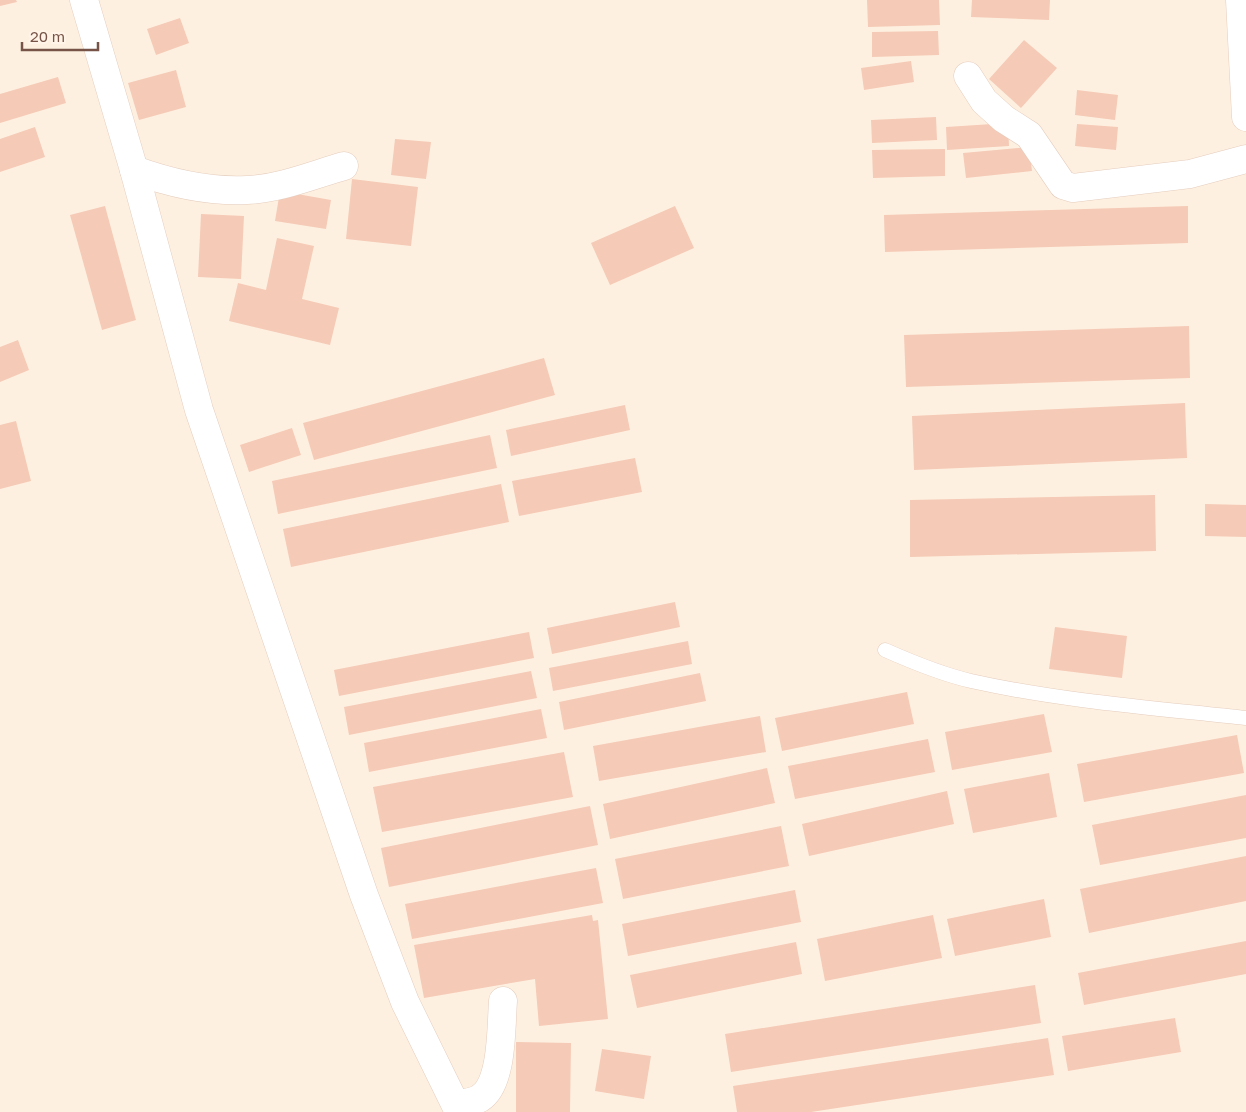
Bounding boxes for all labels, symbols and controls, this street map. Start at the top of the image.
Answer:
scale bar [22,20,99,52]
text: 20 m [30,27,65,45]

